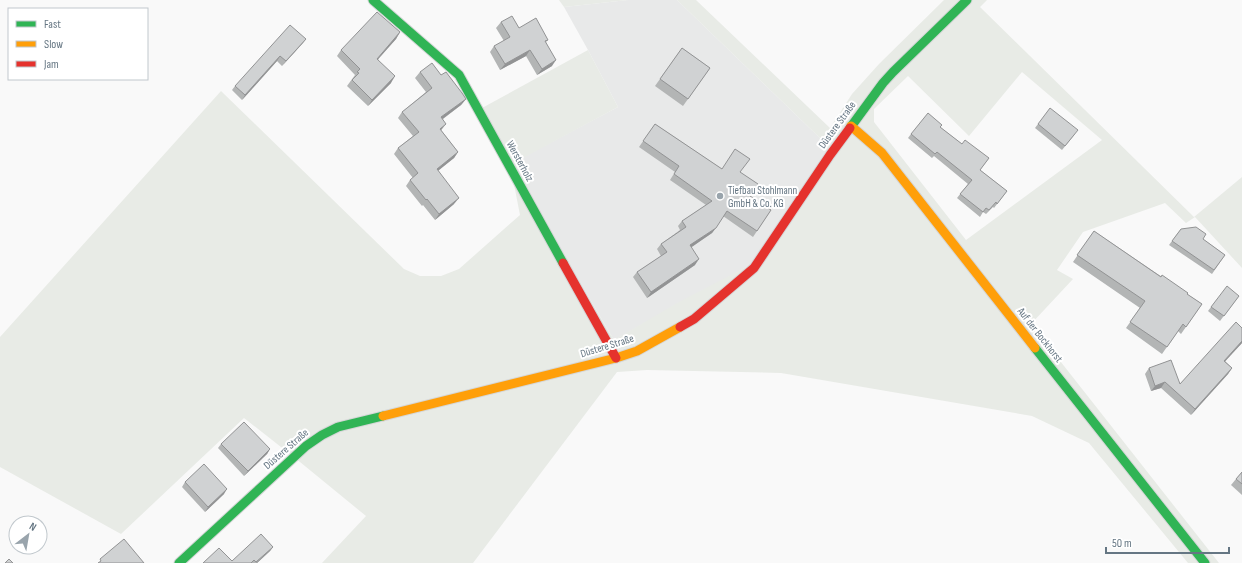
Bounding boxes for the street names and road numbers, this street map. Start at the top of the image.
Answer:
street label: Düstere Straße [816,99,858,151]
street label: Wersterholz [504,138,536,184]
street label: Auf der Bockhorst [1014,304,1066,365]
street label: Düstere Straße [579,332,635,360]
street label: Düstere Straße [261,426,311,472]

